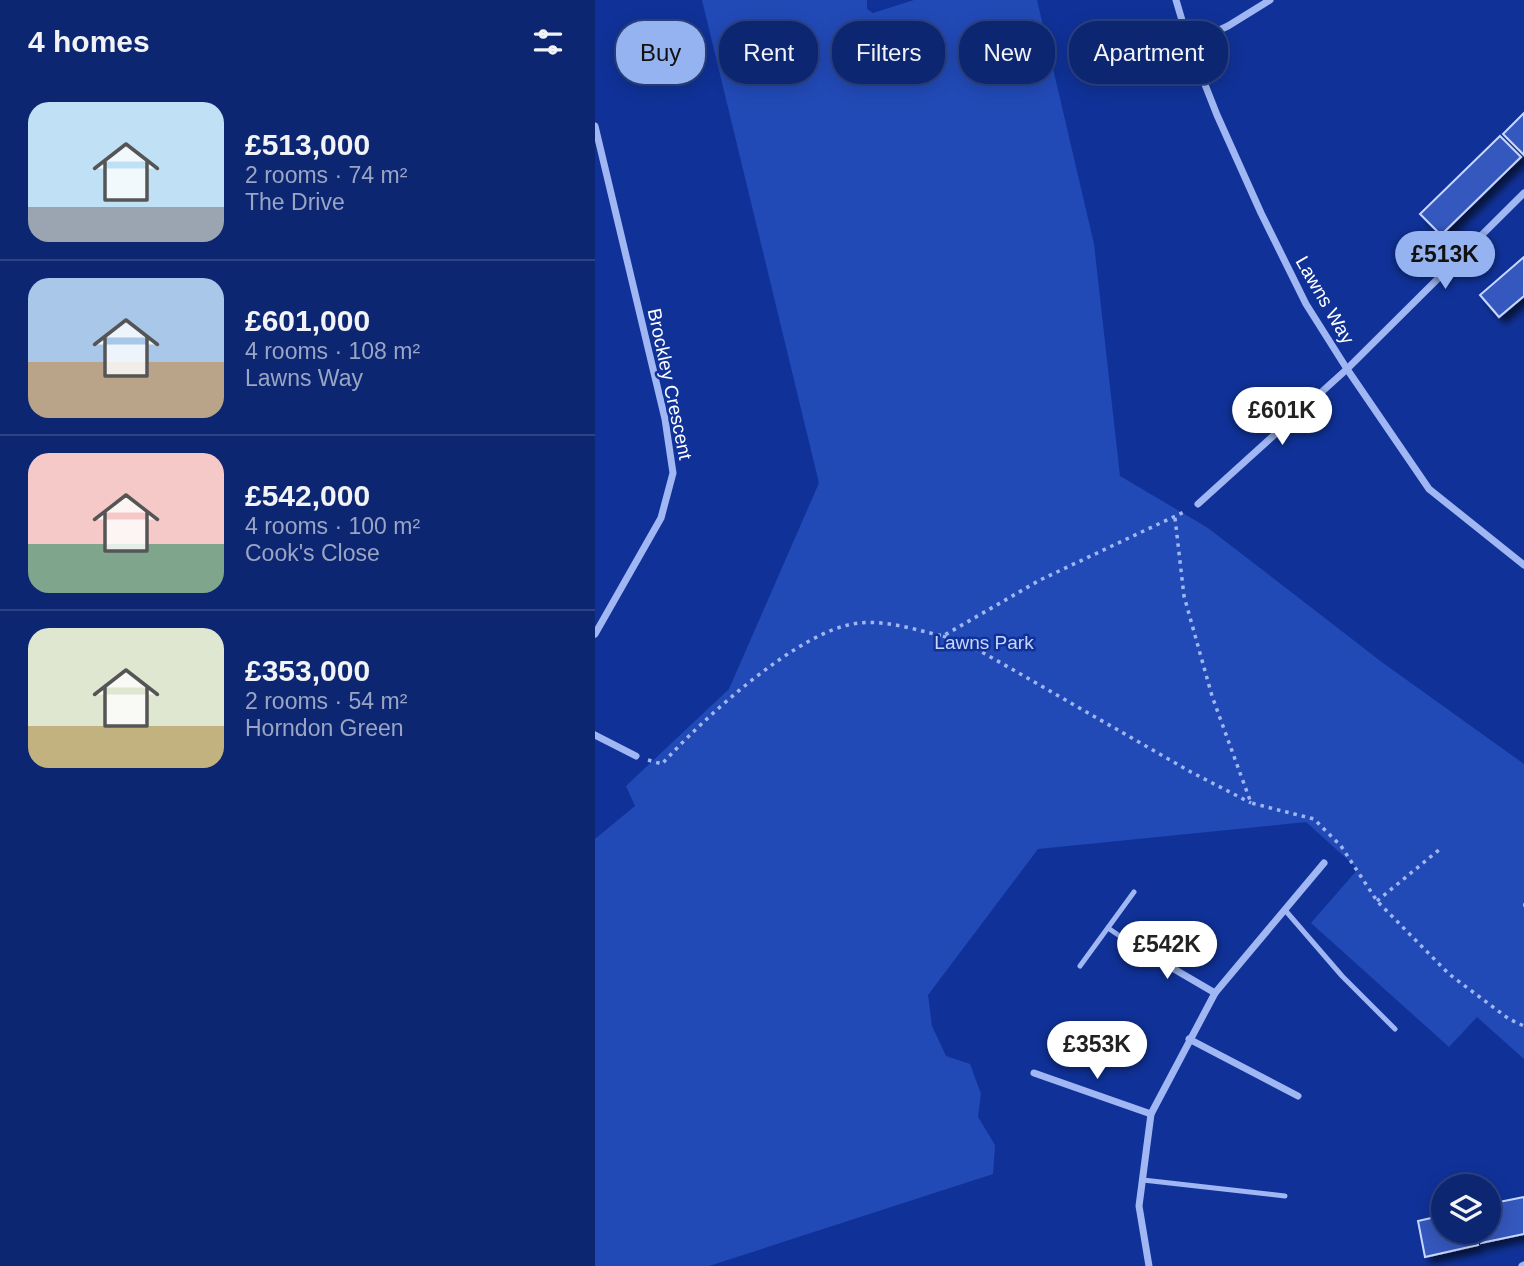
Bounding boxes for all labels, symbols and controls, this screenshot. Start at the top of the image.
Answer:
chip: Buy [616,21,705,84]
chip: Rent [719,21,818,84]
chip: Filters [832,21,945,84]
chip: New [959,21,1055,84]
chip: Apartment [1069,21,1228,84]
icon: filters [529,23,567,61]
text: 4 homes [28,25,150,58]
text: £513,000 [245,128,370,161]
icon: home [84,130,168,214]
text: 2 rooms · 74 m² [245,162,407,188]
text: The Drive [245,189,345,215]
pin: £513K [1396,232,1494,291]
text: £513K [1411,241,1479,267]
street label: Lawns Way [1292,253,1359,348]
text: £601,000 [245,304,370,337]
icon: home [84,306,168,390]
street label: Brockley Crescent [644,306,696,462]
text: 4 rooms · 108 m² [245,338,420,364]
text: Lawns Way [245,365,363,391]
pin: £601K [1233,388,1331,447]
text: £601K [1248,397,1316,423]
text: £542,000 [245,479,370,512]
icon: home [84,481,168,565]
text: 4 rooms · 100 m² [245,513,420,539]
text: Cook's Close [245,540,380,566]
park label: Lawns Park [934,632,1034,653]
text: £353,000 [245,654,370,687]
icon: home [84,656,168,740]
text: 2 rooms · 54 m² [245,688,407,714]
text: Horndon Green [245,715,404,741]
pin: £542K [1118,922,1216,981]
text: £542K [1133,931,1201,957]
pin: £353K [1048,1021,1146,1081]
text: £353K [1063,1031,1131,1057]
map controls [1431,1174,1501,1244]
button: layers [1431,1174,1501,1244]

